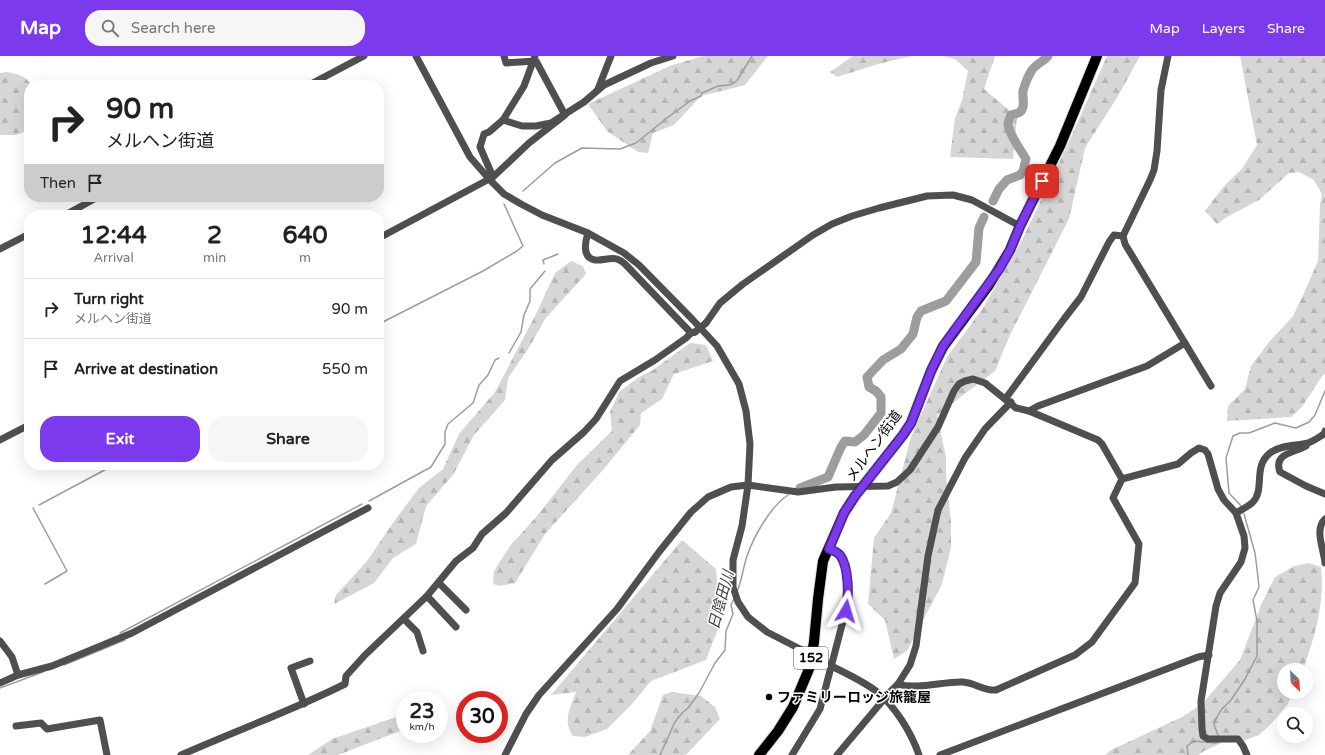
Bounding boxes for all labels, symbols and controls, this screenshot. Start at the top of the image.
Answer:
search box [85,10,365,46]
text: Map [20,17,61,39]
icon: search [99,17,121,39]
text: Search here [131,19,215,37]
text: Map [1150,20,1180,37]
text: Layers [1202,20,1245,37]
text: Share [1267,20,1305,37]
text: 90 m [106,92,174,126]
icon: right [40,96,92,148]
text: メルヘン街道 [106,130,214,152]
pin [1025,164,1059,198]
icon: arrive [1031,170,1053,192]
icon: arrive [84,172,106,194]
text: Then [40,174,76,192]
text: 12:44 [80,221,147,250]
text: 2 [207,221,222,250]
text: 640 [282,221,328,250]
text: Arrival [93,250,134,266]
text: min [203,250,226,266]
text: m [299,250,311,266]
text: Turn right [74,290,144,308]
icon: right [40,298,62,320]
text: 90 m [331,300,368,318]
text: メルヘン街道 [74,311,152,327]
icon: arrive [40,358,62,380]
text: Arrive at destination [74,360,218,378]
text: 550 m [322,360,368,378]
street label: メルヘン街道 [842,407,906,485]
button: Exit [40,416,200,462]
button: Share [208,416,368,462]
water label: 日陰田川 [705,567,738,631]
position arrow [825,590,867,632]
road number: 152 [794,647,828,669]
north arrow [1277,663,1313,699]
map controls [1277,663,1313,743]
place label: ファミリーロッジ旅籠屋 [777,689,931,706]
speed limit sign: 30 [456,691,508,743]
marker: ファミリーロッジ旅籠屋 [764,692,774,702]
text: 23 [409,700,435,724]
button: search [1277,707,1313,743]
text: km/h [409,721,435,733]

